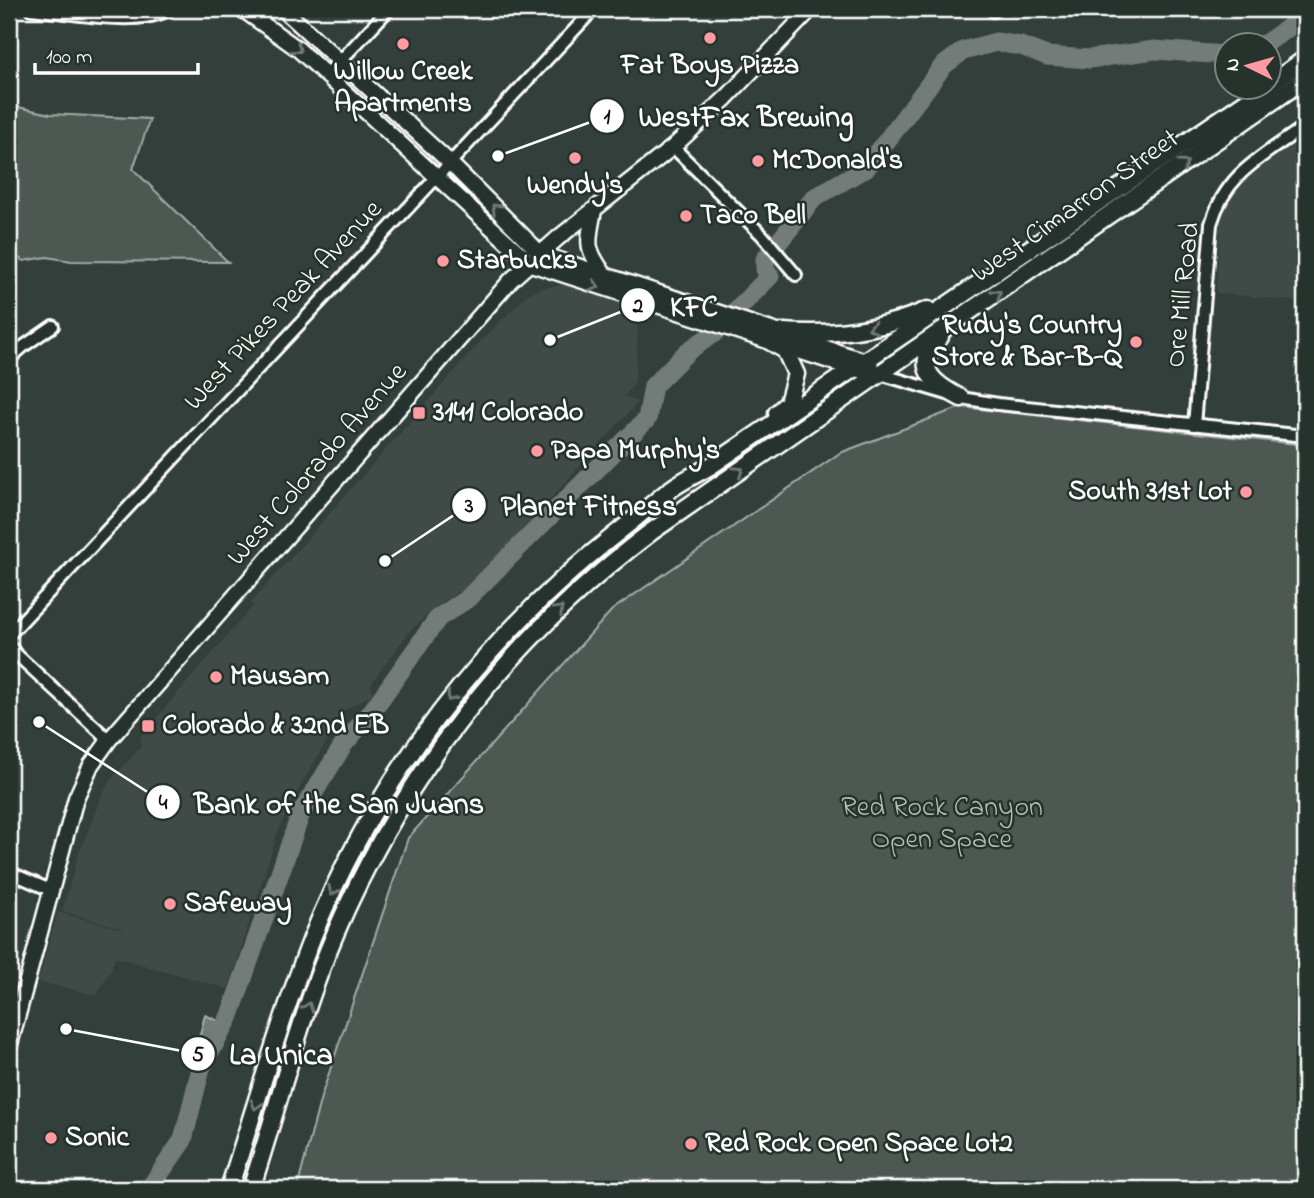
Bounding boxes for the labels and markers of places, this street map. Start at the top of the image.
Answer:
marker: Fat Boys Pizza [702,30,718,46]
marker: Willow Creek Apartments [395,36,411,52]
place label: Fat Boys Pizza [619,46,799,87]
place label: Willow Creek Apartments [334,52,473,125]
callout: WestFax Brewing [589,90,867,141]
place label: McDonald's [772,141,903,182]
marker: Wendy's [567,150,583,166]
marker: McDonald's [750,153,766,169]
place label: Wendy's [527,166,623,207]
place label: Taco Bell [700,196,806,237]
marker: Taco Bell [678,208,694,224]
place label: Starbucks [457,241,578,282]
marker: Starbucks [435,253,451,269]
callout: KFC [621,280,732,331]
place label: Rudy's Country Store & Bar-B-Q [932,306,1123,379]
marker: Rudy's Country Store & Bar-B-Q [1128,334,1144,350]
place label: 3141 Colorado [432,393,583,434]
marker: 3141 Colorado [411,405,427,421]
place label: Papa Murphy's [551,431,720,472]
marker: Papa Murphy's [529,443,545,459]
place label: South 31st Lot [1068,472,1233,513]
callout: Planet Fitness [452,479,691,530]
marker: South 31st Lot [1238,484,1254,500]
place label: Mausam [230,657,329,698]
marker: Mausam [208,669,224,685]
place label: Colorado & 32nd EB [162,706,389,747]
marker: Colorado & 32nd EB [140,718,156,734]
callout: Bank of the San Juans [145,777,498,828]
place label: Safeway [184,884,292,925]
marker: Safeway [162,896,178,912]
callout: La Unica [180,1028,347,1079]
place label: Sonic [65,1118,129,1159]
place label: Red Rock Open Space Lot2 [705,1124,1013,1165]
marker: Sonic [43,1130,59,1146]
marker: Red Rock Open Space Lot2 [683,1136,699,1152]

